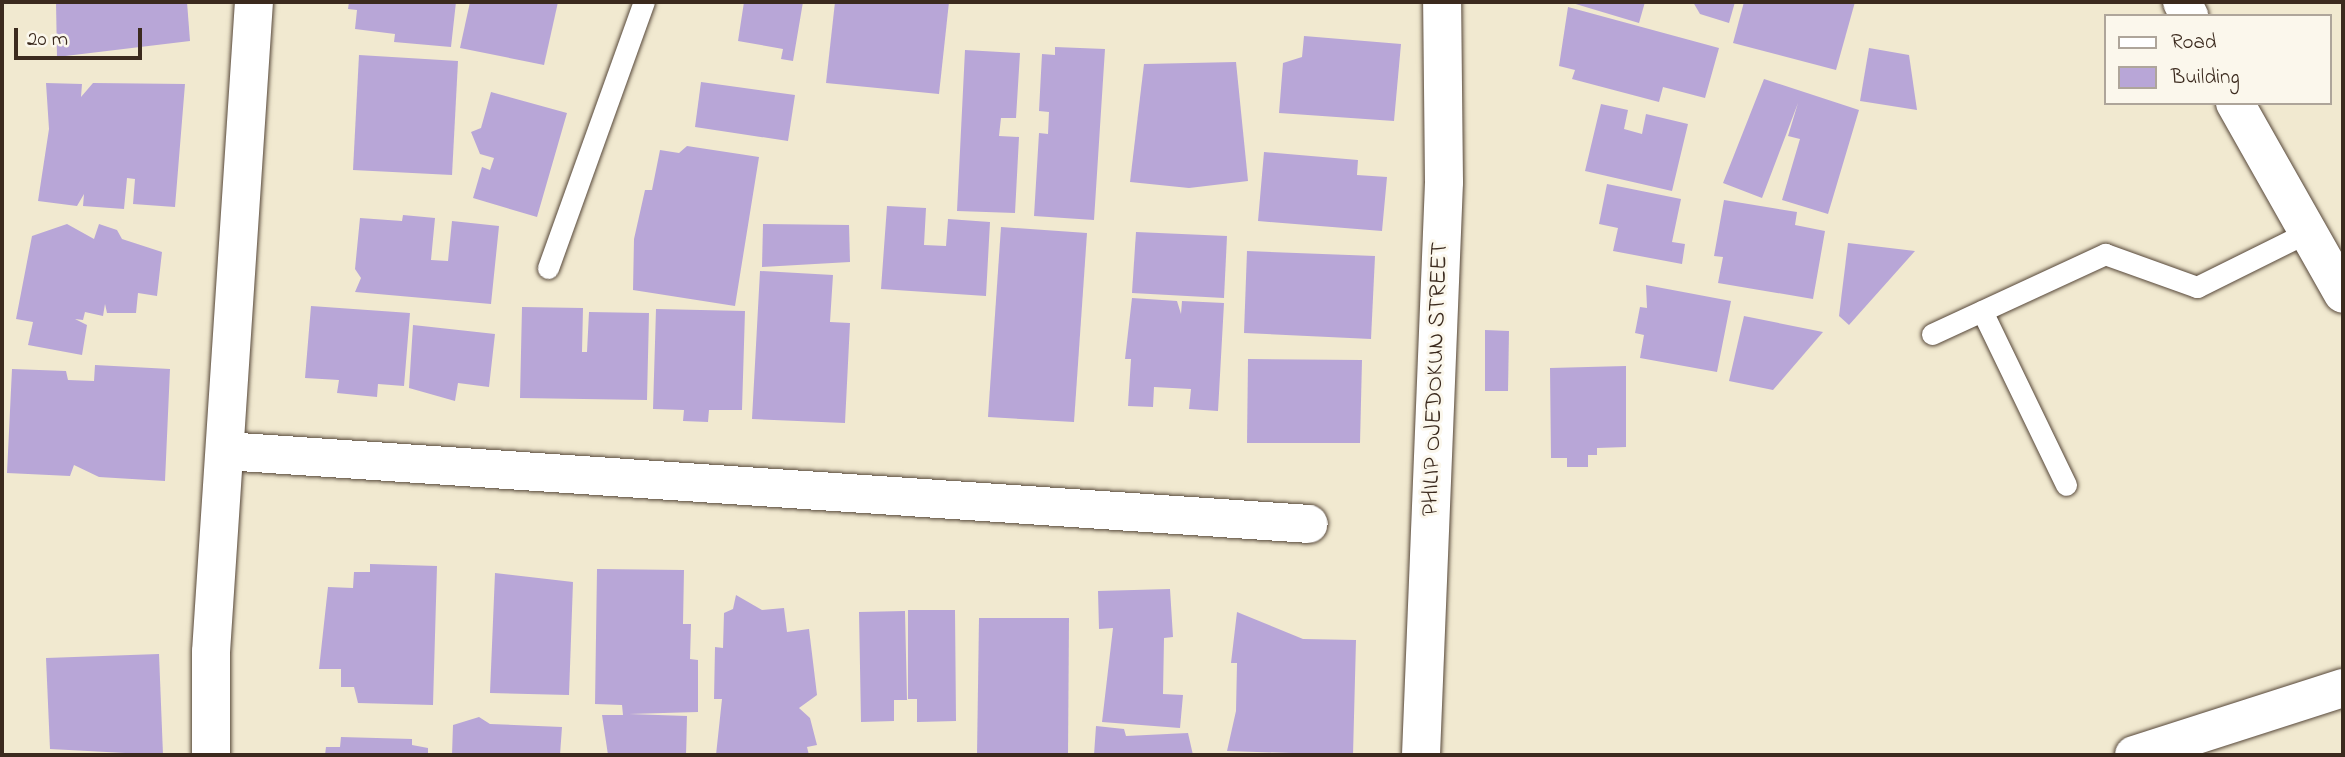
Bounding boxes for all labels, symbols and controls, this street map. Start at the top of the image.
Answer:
scale bar [18,14,145,58]
legend [2104,14,2331,105]
text: 20 m [27,25,68,55]
text: Road [2171,28,2217,58]
text: Building [2171,63,2240,93]
street label: PHILIP OJEDOKUN STREET [1417,241,1455,517]

